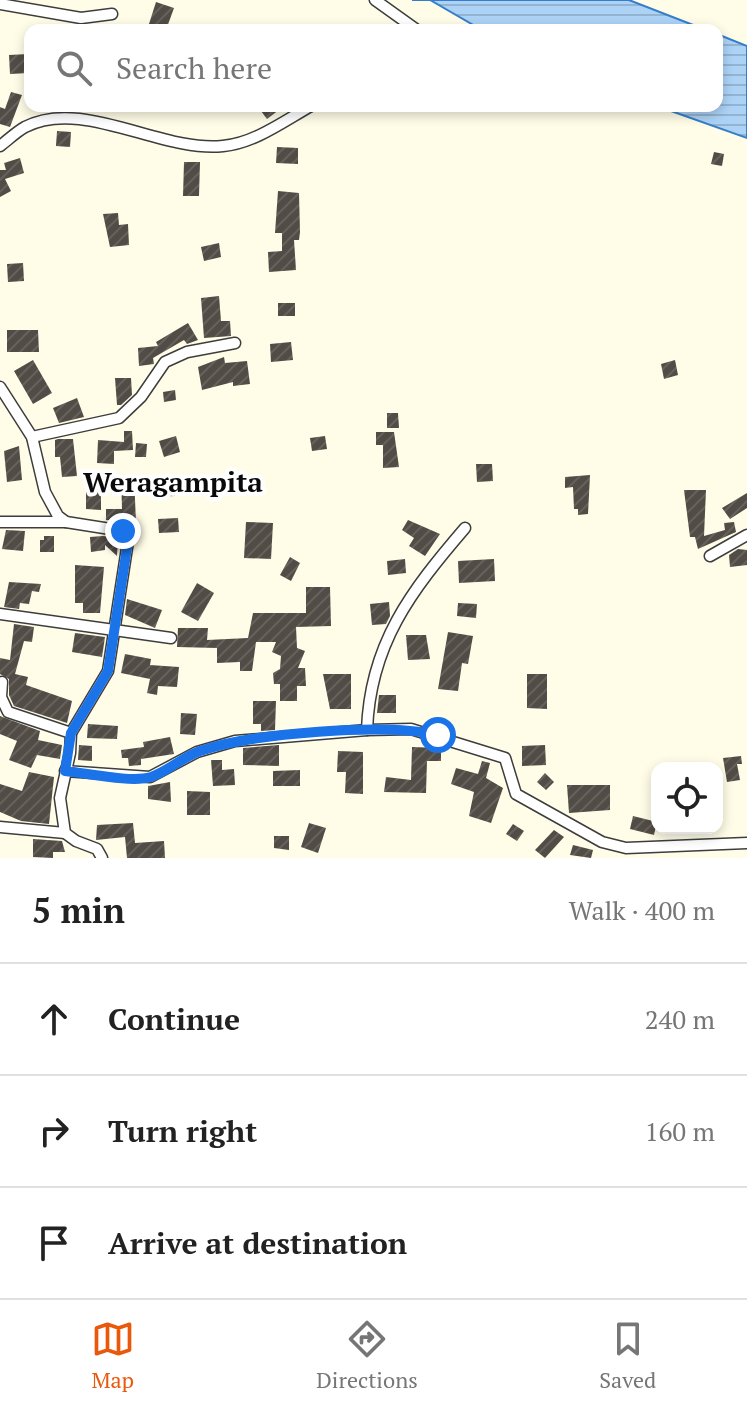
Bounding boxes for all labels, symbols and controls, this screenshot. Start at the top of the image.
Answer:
search box [24,24,723,112]
icon: search [52,46,96,90]
text: Search here [116,48,272,88]
district label: Weragampita [83,463,263,500]
route end [105,513,141,549]
route start [420,717,456,753]
map controls [651,762,723,834]
button: locate [651,762,723,834]
text: 5 min [32,888,125,933]
text: Walk · 400 m [569,893,715,927]
icon: ahead [32,997,76,1041]
text: Continue [108,999,240,1039]
text: 240 m [645,1002,715,1036]
icon: right [32,1109,76,1153]
text: Turn right [108,1111,257,1151]
text: 160 m [645,1114,715,1148]
icon: arrive [32,1221,76,1265]
text: Arrive at destination [108,1223,407,1263]
tab: Map [91,1317,135,1394]
tab: Directions [316,1317,418,1394]
tab: Saved [599,1317,656,1394]

